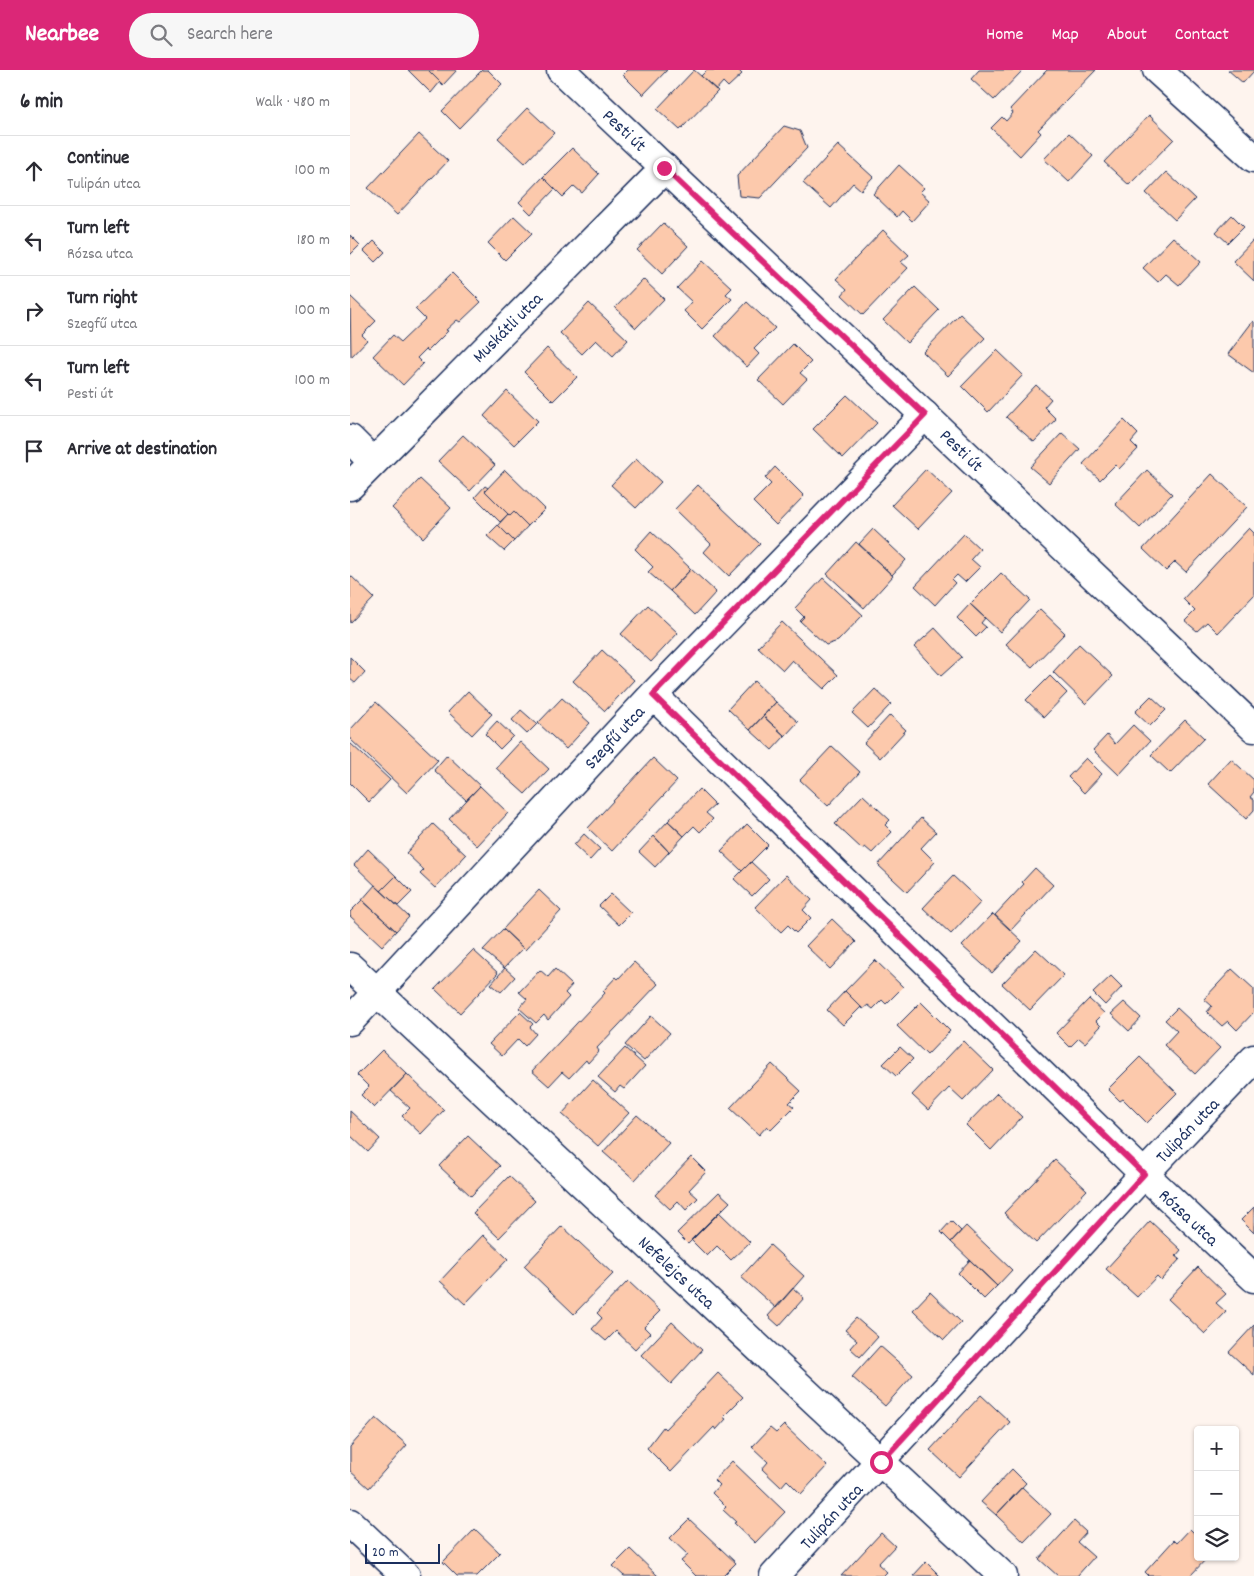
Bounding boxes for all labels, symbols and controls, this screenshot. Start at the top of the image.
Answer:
search box [129,13,479,58]
text: Nearbee [25,18,99,52]
icon: search [147,21,175,49]
text: Search here [187,22,273,49]
text: Home [986,23,1023,48]
text: Map [1051,23,1079,48]
text: About [1107,23,1147,48]
text: Contact [1175,23,1229,48]
text: 6 min [20,88,63,118]
text: Walk · 480 m [256,91,330,114]
street label: Pesti út [596,105,651,159]
text: Continue [67,146,129,173]
icon: ahead [20,157,48,185]
route end [653,157,676,180]
text: 100 m [294,159,330,182]
text: Tulipán utca [67,173,140,196]
text: Turn left [67,216,130,243]
icon: left [20,227,48,255]
text: 180 m [297,229,330,252]
text: Rózsa utca [67,243,133,266]
text: Turn right [67,286,138,313]
street label: Muskátli utca [468,287,550,370]
icon: right [20,297,48,325]
text: 100 m [294,299,330,322]
text: Szegfű utca [67,313,137,336]
text: Turn left [67,356,130,383]
icon: left [20,367,48,395]
text: 100 m [294,369,330,392]
text: Pesti út [67,383,113,406]
street label: Pesti út [933,425,988,479]
icon: arrive [20,437,48,465]
text: Arrive at destination [67,437,217,464]
street label: Szegfű utca [580,701,652,776]
street label: Tulipán utca [1151,1093,1227,1170]
street label: Rózsa utca [1152,1185,1223,1254]
street label: Nefelejcs utca [631,1232,720,1316]
map controls [1194,1426,1239,1561]
button: + [1194,1426,1239,1471]
route start [870,1451,893,1474]
button: − [1194,1471,1239,1516]
street label: Tulipán utca [796,1479,870,1556]
button: layers [1194,1516,1239,1561]
scale bar [365,1541,440,1564]
text: 20 m [372,1543,399,1563]

